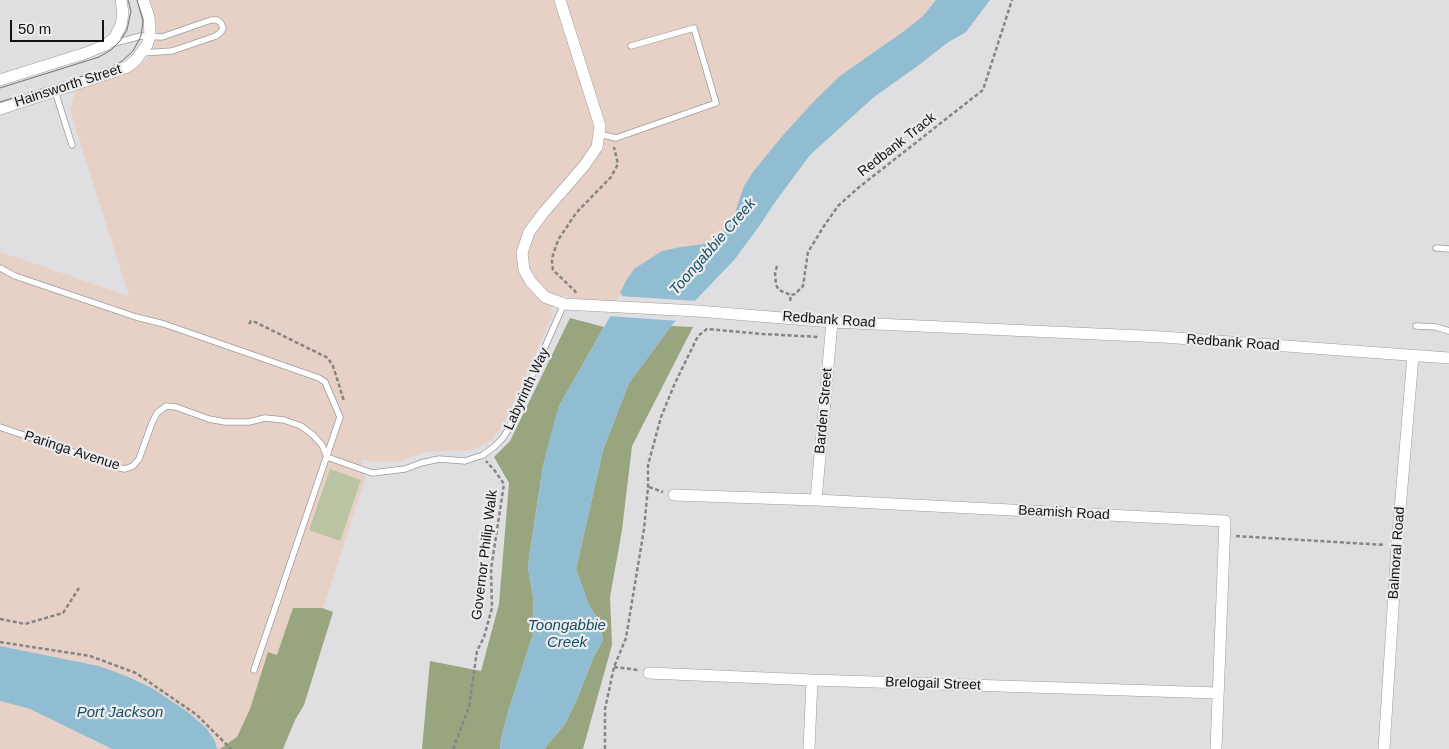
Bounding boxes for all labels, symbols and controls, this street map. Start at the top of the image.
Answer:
scale bar [12,10,106,42]
text: 50 m [18,20,51,37]
street label: Hainsworth Street [12,61,124,111]
street label: Redbank Track [855,109,939,181]
water label: Toongabbie Creek [666,195,760,299]
street label: Redbank Road [782,308,876,332]
street label: Redbank Road [1186,331,1280,355]
street label: Labyrinth Way [501,345,553,433]
street label: Barden Street [812,367,836,455]
street label: Paringa Avenue [22,428,122,474]
street label: Governor Philip Walk [469,489,501,621]
street label: Beamish Road [1018,502,1110,524]
street label: Balmoral Road [1385,506,1409,600]
water label: Toongabbie Creek [528,617,606,652]
street label: Brelogail Street [885,674,981,694]
water label: Port Jackson [77,704,163,722]

